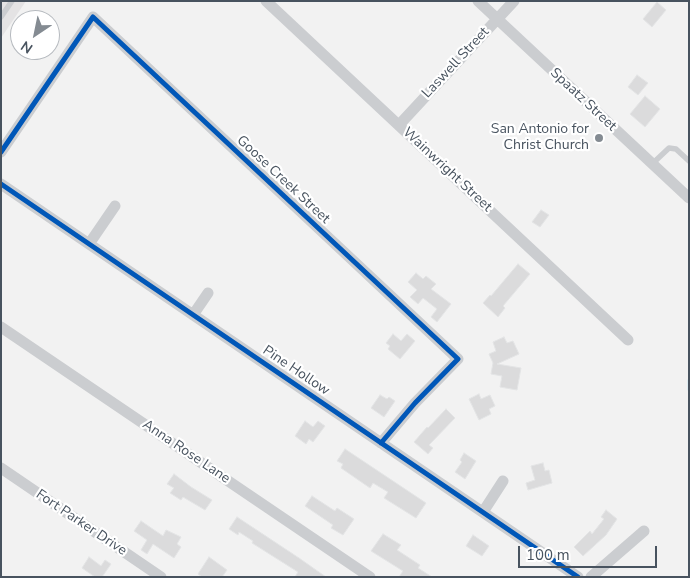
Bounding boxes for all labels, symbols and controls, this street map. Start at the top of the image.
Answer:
north arrow [10,10,60,60]
street label: Laswell Street [419,24,493,102]
text: N [17,36,37,58]
street label: Spaatz Street [546,65,620,135]
place label: San Antonio for Christ Church [491,122,589,154]
street label: Wainwright Street [399,124,495,216]
street label: Goose Creek Street [233,132,333,228]
marker: San Antonio for Christ Church [593,132,605,144]
street label: Pine Hollow [259,342,333,400]
street label: Anna Rose Lane [139,416,233,488]
street label: Fort Parker Drive [32,486,130,560]
scale bar [520,536,659,568]
text: 100 m [526,545,570,565]

